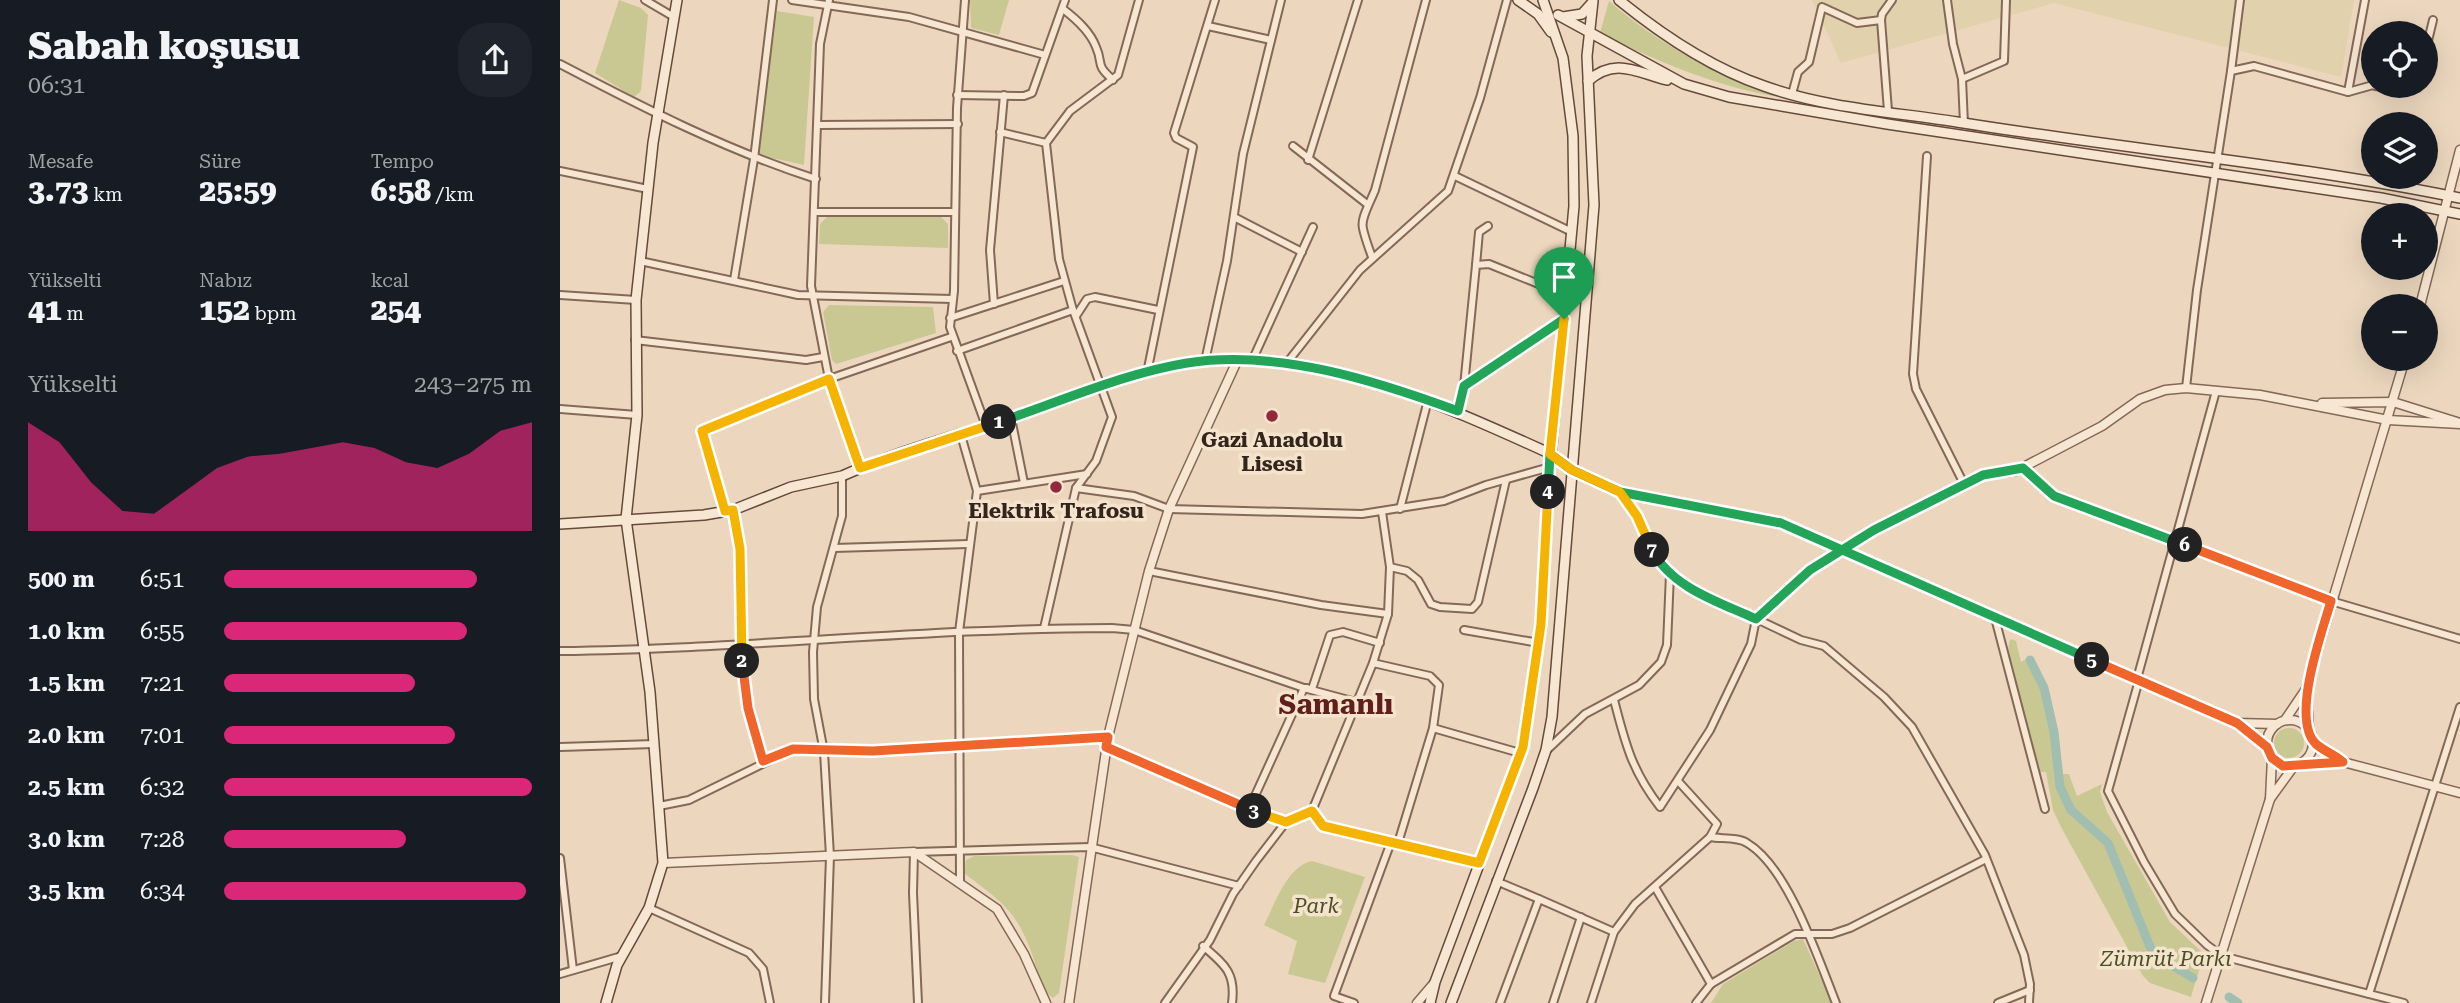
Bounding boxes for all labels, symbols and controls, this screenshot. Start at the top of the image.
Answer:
map controls [2361,21,2438,371]
button: locate [2361,21,2438,98]
button: share [458,23,532,97]
text: Sabah koşusu [28,24,300,68]
text: 06:31 [28,72,85,99]
button: layers [2361,112,2438,189]
text: Mesafe [28,150,93,173]
text: Süre [199,150,241,173]
text: Tempo [371,150,434,173]
text: 3.73 [28,173,88,208]
text: 25:59 [199,173,277,208]
text: 6:58 [371,173,431,208]
text: km [88,183,123,206]
text: /km [431,183,474,206]
button: + [2361,203,2438,280]
pin [1534,247,1594,319]
icon: arrive [1545,258,1583,296]
text: Yükselti [28,269,102,292]
text: Nabız [199,269,252,292]
text: kcal [371,269,409,292]
text: 41 [28,292,62,327]
text: 152 [199,292,250,327]
text: 254 [371,292,421,327]
button: − [2361,294,2438,371]
text: m [62,302,84,325]
text: bpm [250,302,297,325]
text: Yükselti [28,371,118,398]
text: 243–275 m [414,371,532,398]
pin: 1 [982,404,1017,440]
marker: Gazi Anadolu Lisesi [1264,408,1280,424]
text: 1 [993,410,1004,433]
place label: Gazi Anadolu Lisesi [1201,428,1343,476]
pin: 4 [1530,475,1566,510]
marker: Elektrik Trafosu [1048,479,1064,495]
text: 4 [1542,480,1553,503]
place label: Elektrik Trafosu [968,499,1144,523]
pin: 6 [2168,528,2202,562]
pin: 7 [1634,532,1670,568]
text: 6 [2179,533,2190,556]
text: 7 [1646,538,1657,561]
text: 500 m [28,566,95,593]
text: 6:51 [140,566,185,593]
text: 1.0 km [28,618,105,645]
text: 6:55 [140,618,185,645]
pin: 5 [2074,642,2110,678]
pin: 2 [724,644,760,678]
text: 5 [2086,648,2097,671]
text: 2 [736,649,747,672]
text: 1.5 km [28,670,105,697]
text: 7:21 [140,670,185,697]
district label: Samanlı [1279,688,1393,721]
text: 2.0 km [28,722,105,749]
text: 7:01 [140,722,185,749]
text: 2.5 km [28,774,105,801]
text: 6:32 [140,774,185,801]
pin: 3 [1236,794,1272,828]
text: 3 [1248,799,1259,822]
text: 3.0 km [28,826,105,853]
text: 7:28 [140,826,185,853]
text: 3.5 km [28,878,105,905]
text: 6:34 [140,878,185,905]
park label: Park [1292,894,1339,918]
park label: Zümrüt Parkı [2099,947,2232,971]

